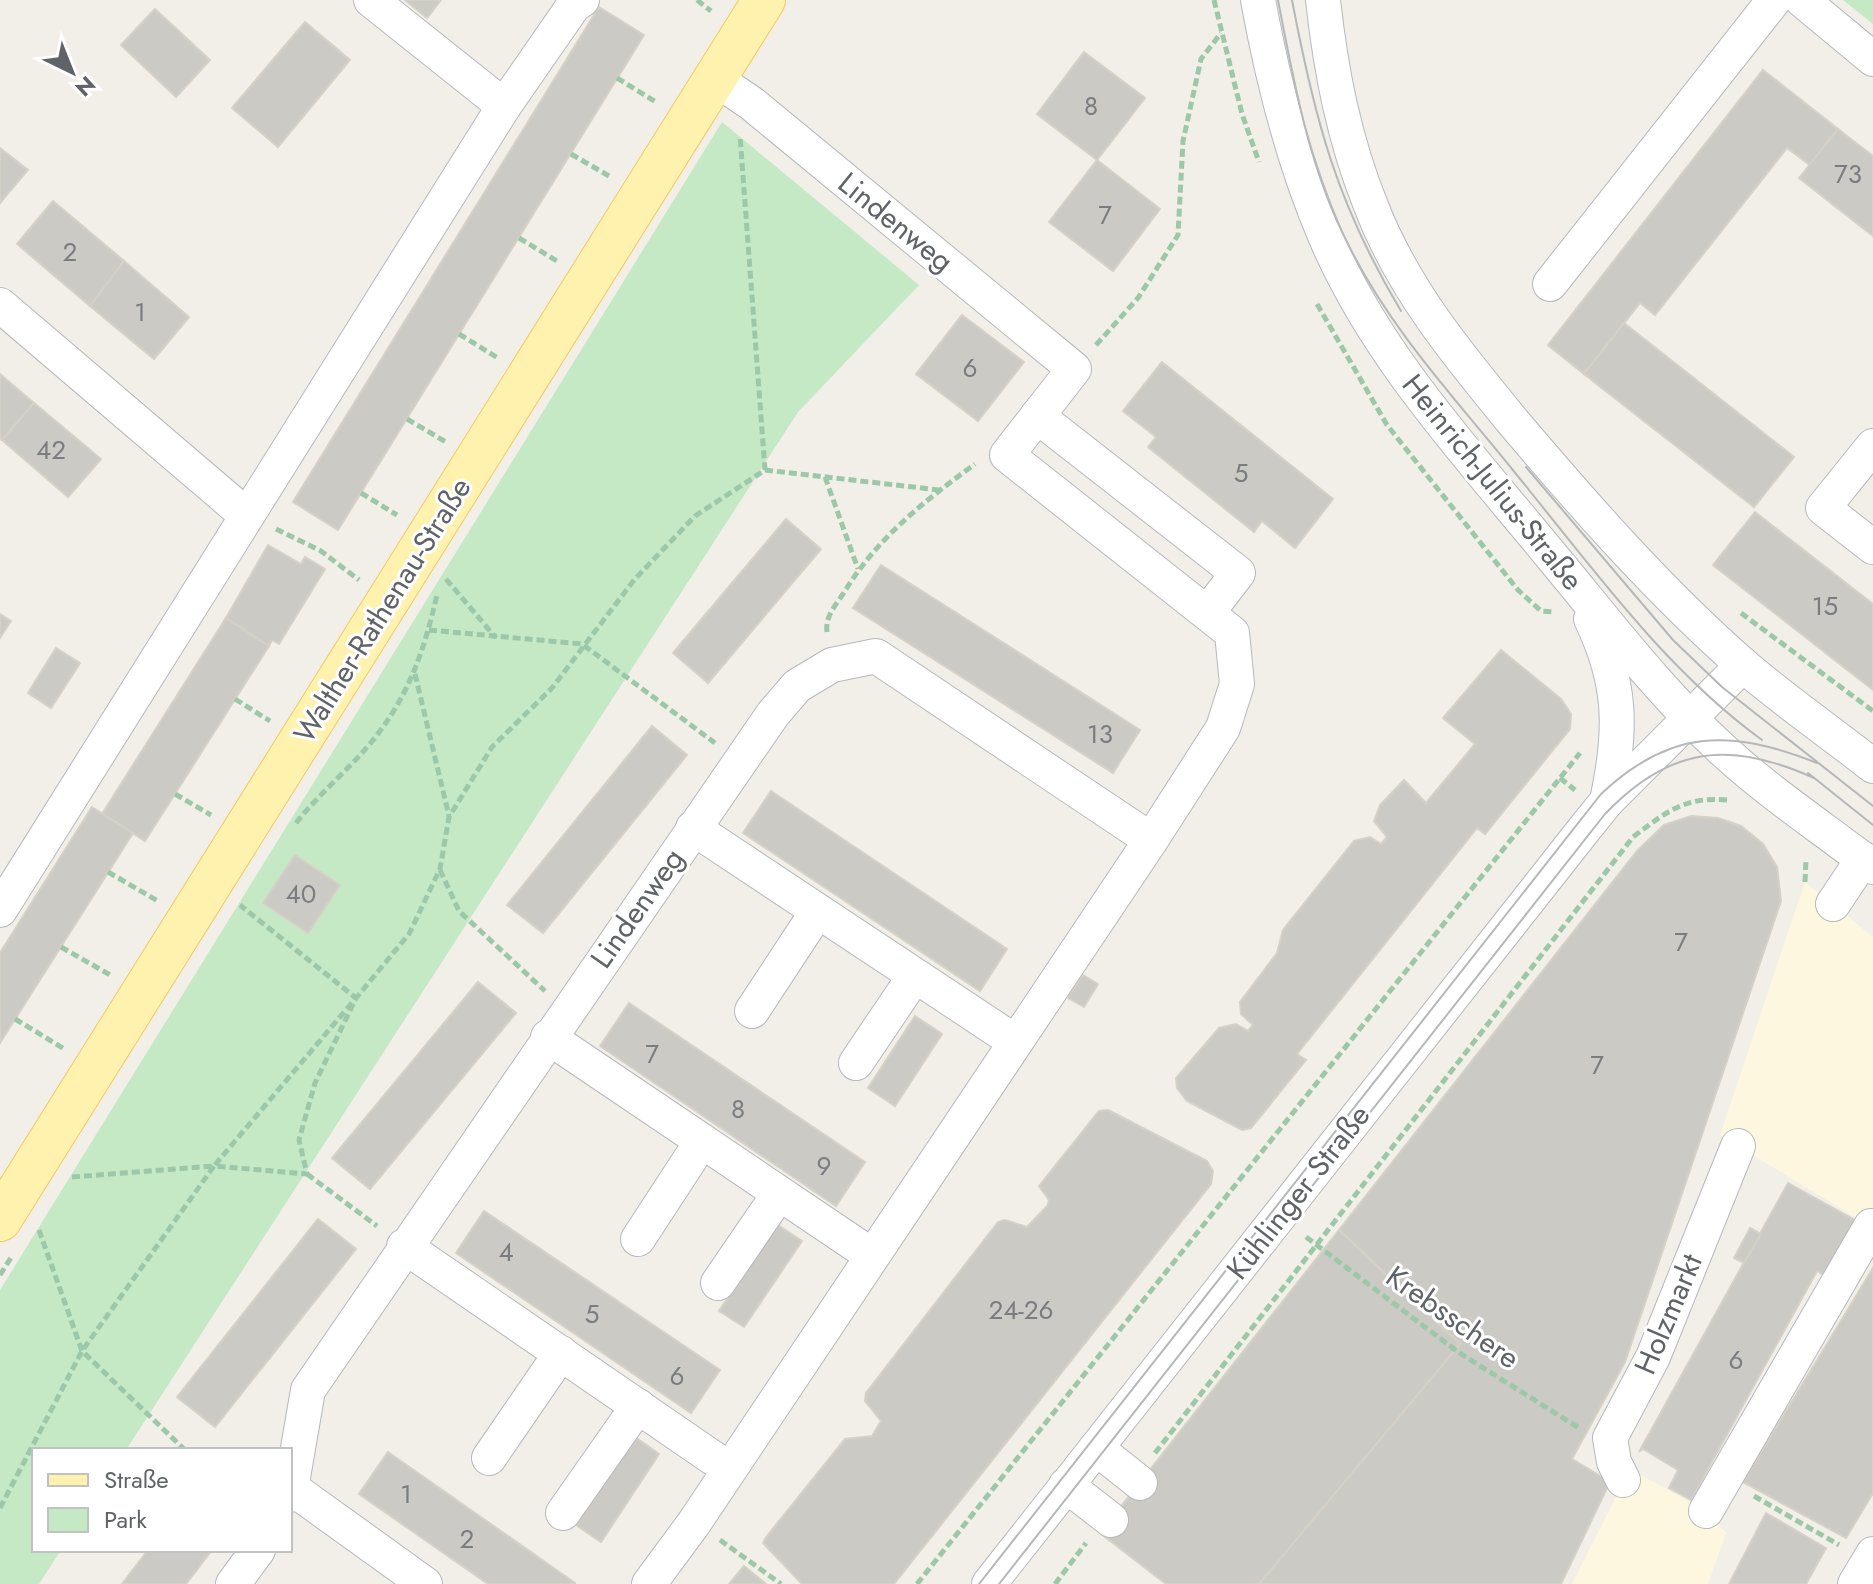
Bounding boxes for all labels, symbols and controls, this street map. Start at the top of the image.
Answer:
north arrow [32,32,112,112]
text: N [68,69,103,104]
house number: 8 [1084,87,1098,125]
house number: 73 [1834,155,1862,193]
street label: Lindenweg [829,162,963,282]
house number: 7 [1098,196,1112,234]
house number: 2 [63,233,77,271]
house number: 1 [134,293,146,331]
house number: 6 [963,349,977,387]
street label: Heinrich-Julius-Straße [1392,365,1594,599]
house number: 42 [36,431,66,469]
house number: 5 [1234,454,1248,492]
street label: Walther-Rathenau-Straße [283,469,481,751]
house number: 15 [1812,587,1838,625]
house number: 13 [1087,715,1113,753]
street label: Lindenweg [580,839,694,977]
house number: 40 [286,875,316,913]
house number: 7 [1674,923,1688,961]
house number: 7 [645,1035,659,1073]
house number: 7 [1590,1046,1604,1084]
house number: 8 [731,1090,745,1128]
street label: Kühlinger Straße [1216,1095,1380,1289]
house number: 9 [817,1147,831,1185]
house number: 4 [498,1233,514,1271]
street label: Holzmarkt [1623,1246,1713,1381]
street label: Krebsschere [1377,1255,1529,1379]
house number: 24-26 [988,1291,1054,1329]
house number: 5 [585,1295,599,1333]
house number: 6 [1729,1341,1743,1379]
house number: 6 [670,1357,684,1395]
legend [32,1448,292,1552]
text: Straße [104,1462,169,1497]
house number: 1 [400,1475,412,1513]
text: Park [104,1502,147,1537]
house number: 2 [460,1520,474,1558]

